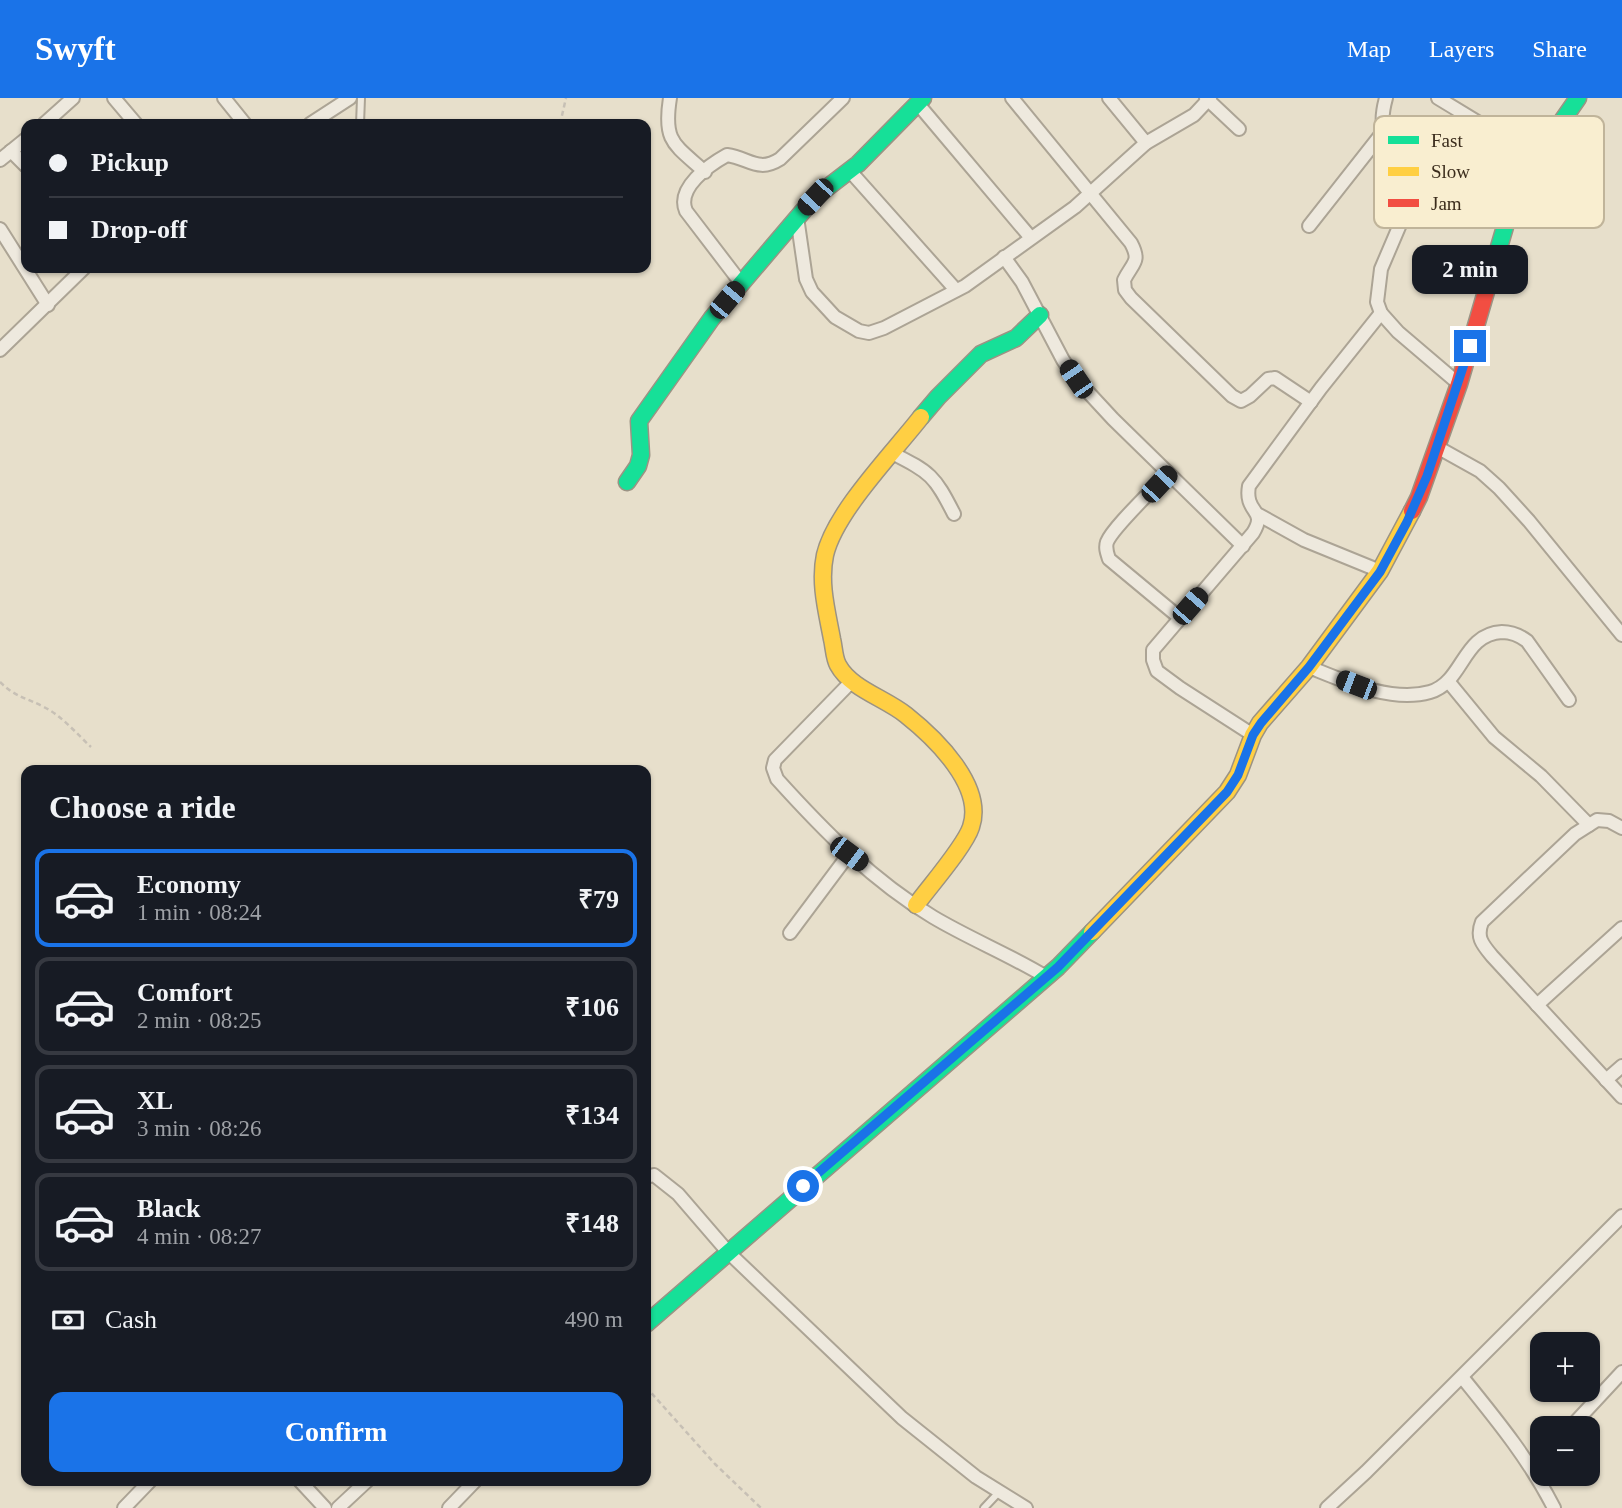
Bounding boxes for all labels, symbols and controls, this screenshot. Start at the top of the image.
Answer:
text: Swyft [35,31,116,67]
text: Map [1347,36,1391,62]
text: Layers [1429,36,1494,62]
text: Share [1532,36,1587,62]
legend [1374,116,1604,228]
text: Fast [1431,130,1463,151]
text: Pickup [91,148,169,177]
text: Slow [1431,161,1470,182]
car [793,174,838,220]
text: Jam [1431,193,1462,214]
text: Drop-off [91,215,187,244]
callout: 2 min [1412,244,1528,294]
text: 2 min [1442,257,1498,282]
car [706,277,749,323]
route end [1454,330,1486,362]
car [1056,356,1097,402]
car [1137,461,1182,507]
car [1169,583,1212,629]
car [1333,668,1380,702]
text: Choose a ride [49,789,236,825]
car [826,833,873,875]
icon: car [53,867,116,930]
text: Economy [137,870,241,899]
text: ₹79 [578,885,619,914]
text: 1 min · 08:24 [137,900,262,925]
icon: car [53,975,116,1038]
text: Comfort [137,978,232,1007]
text: ₹106 [565,993,619,1022]
text: 2 min · 08:25 [137,1008,262,1033]
icon: car [53,1083,116,1146]
text: XL [137,1086,173,1115]
text: ₹134 [565,1101,619,1130]
text: 3 min · 08:26 [137,1116,262,1141]
route start [787,1170,819,1202]
icon: car [53,1191,116,1254]
text: Black [137,1194,201,1223]
text: ₹148 [565,1209,619,1238]
text: 4 min · 08:27 [137,1224,262,1249]
icon: cash [49,1301,87,1339]
text: Cash [105,1305,157,1334]
text: 490 m [565,1307,623,1332]
map controls [1530,1332,1600,1486]
button: + [1530,1332,1600,1402]
button: Confirm [49,1392,623,1472]
button: − [1530,1416,1600,1486]

